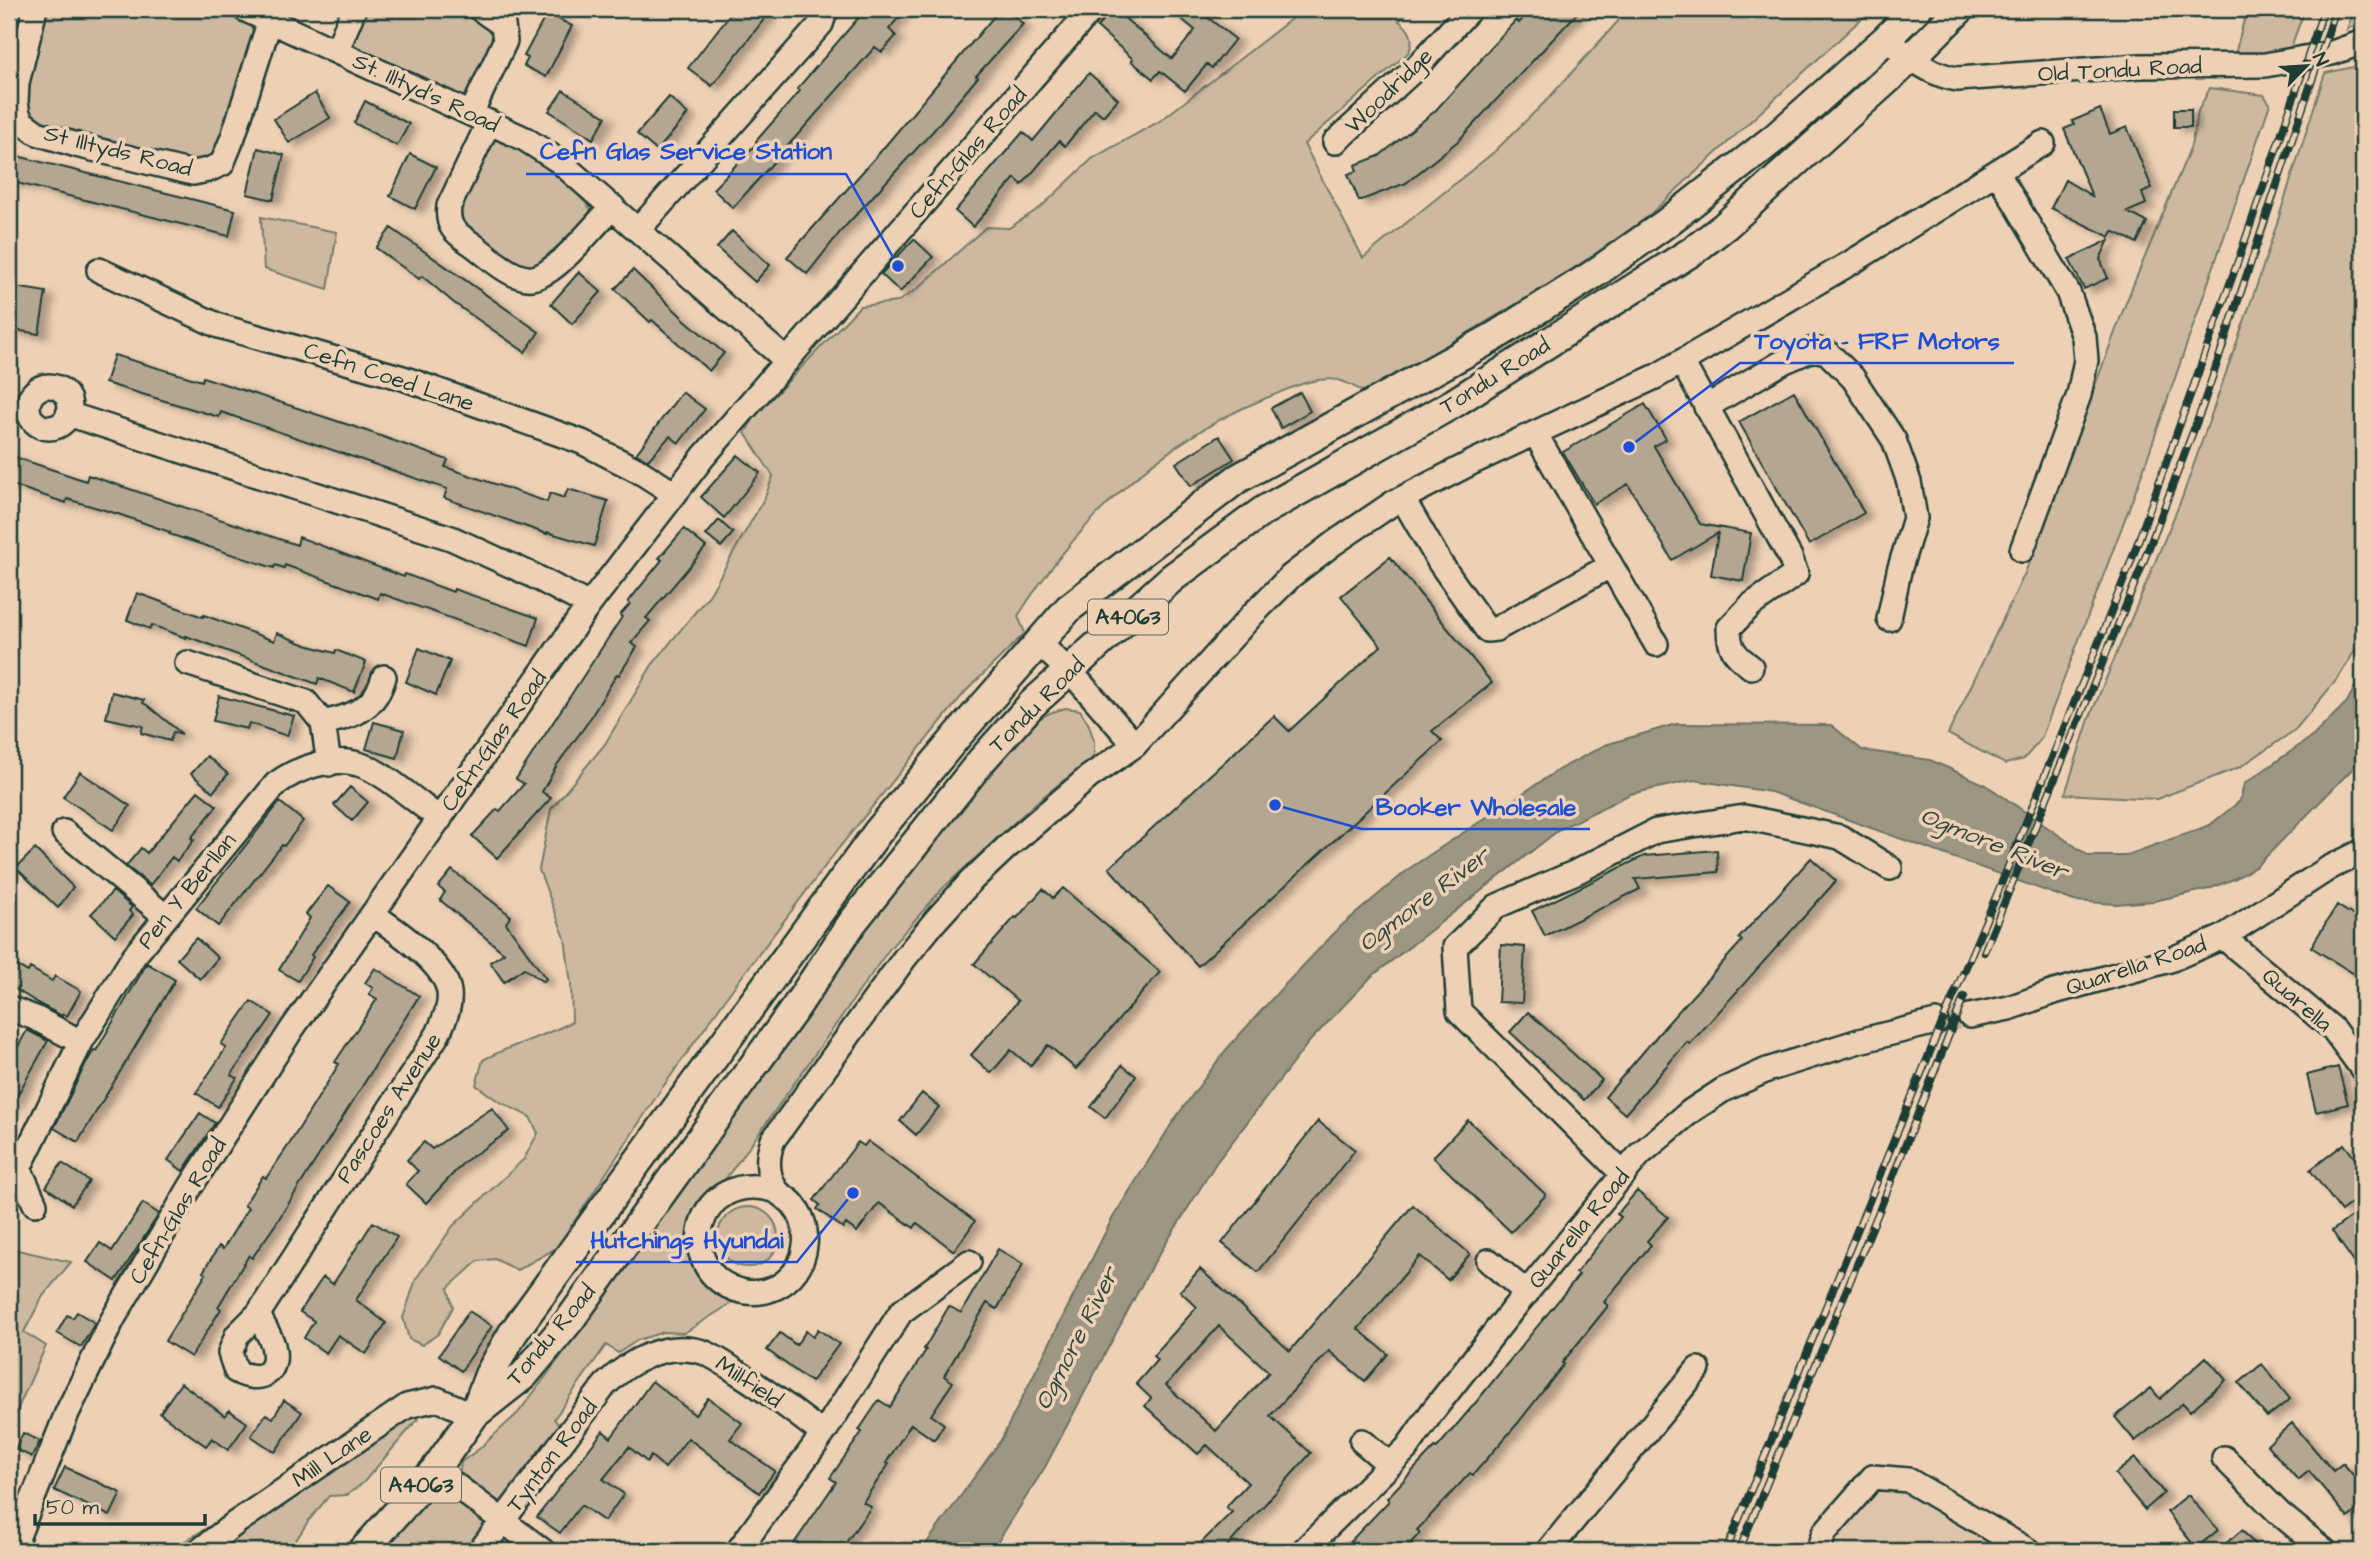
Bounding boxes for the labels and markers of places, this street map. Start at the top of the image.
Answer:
callout: Cefn Glas Service Station [526,129,846,174]
callout: Toyota - FRF Motors [1740,318,2014,363]
callout: Booker Wholesale [1362,784,1590,829]
callout: Hutchings Hyundai [576,1217,797,1262]

